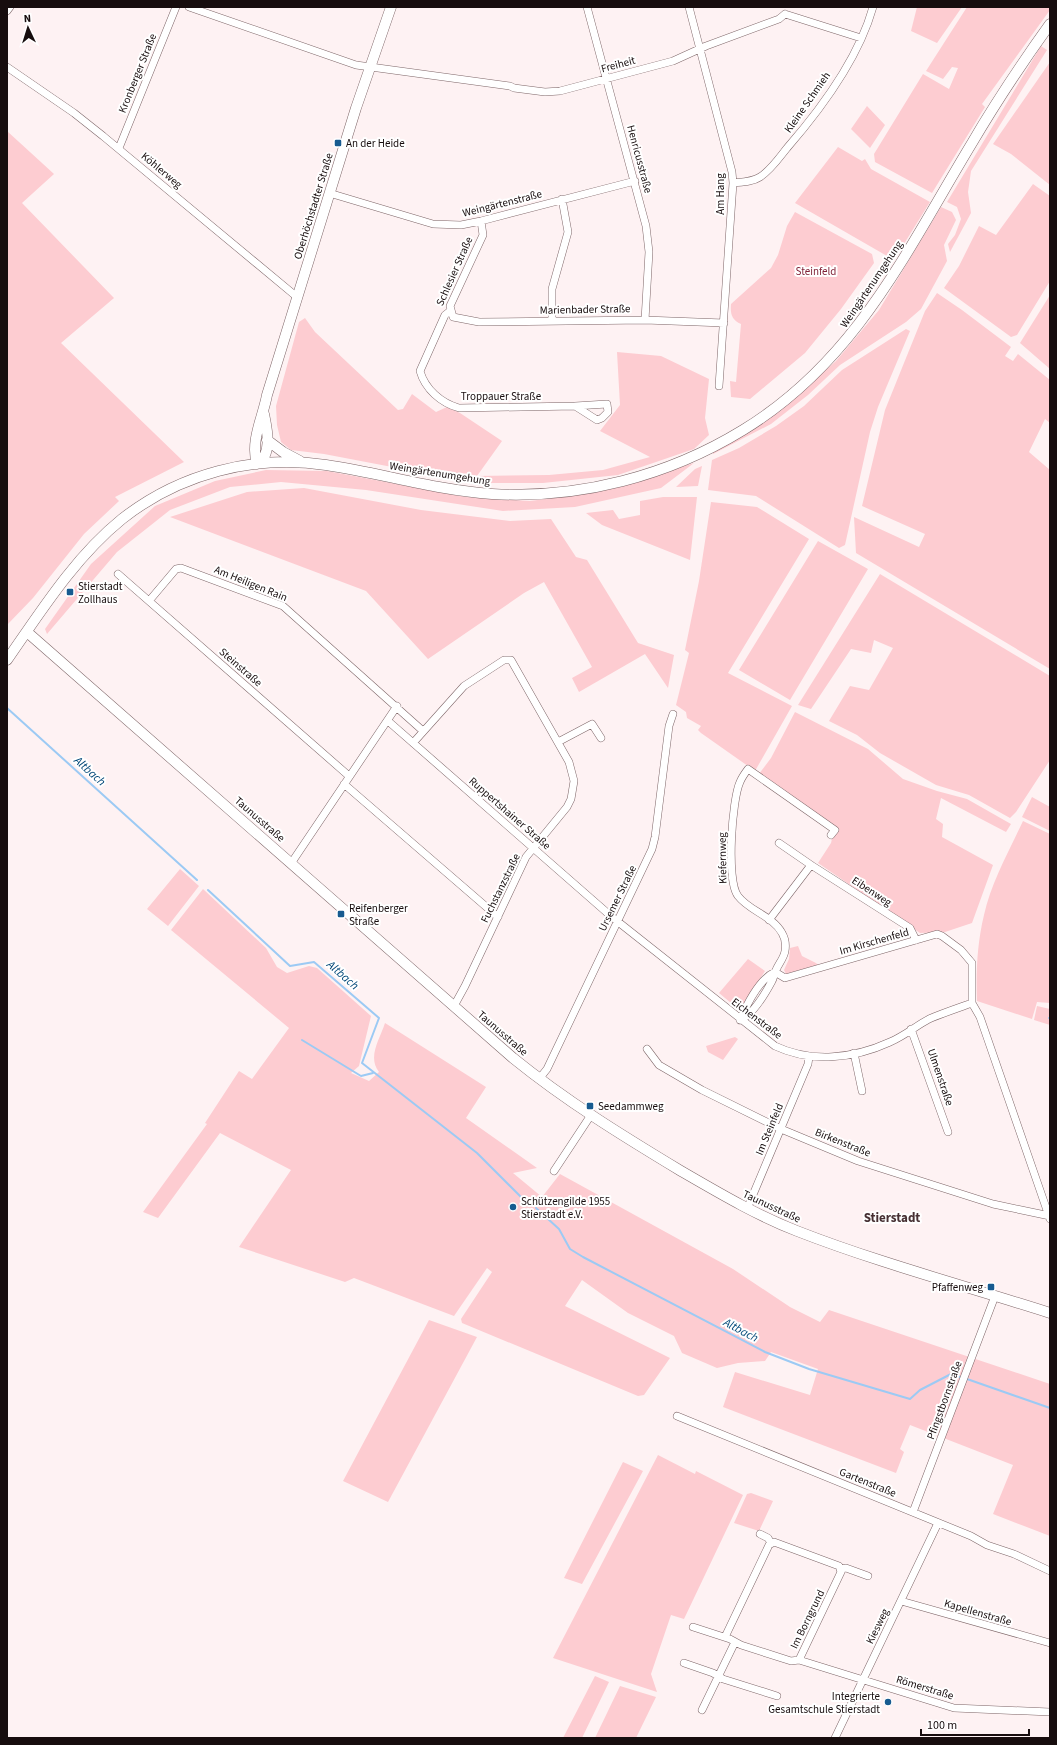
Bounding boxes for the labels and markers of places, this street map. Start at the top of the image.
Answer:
place label: An der Heide [346,136,405,151]
marker: An der Heide [333,138,343,148]
place label: Stierstadt Zollhaus [78,579,123,607]
marker: Stierstadt Zollhaus [65,587,75,597]
place label: Reifenberger Straße [349,901,408,929]
marker: Reifenberger Straße [336,909,346,919]
place label: Seedammweg [598,1099,664,1114]
marker: Seedammweg [585,1101,595,1111]
place label: Schützengilde 1955 Stierstadt e.V. [521,1194,610,1222]
marker: Schützengilde 1955 Stierstadt e.V. [508,1202,518,1212]
place label: Pfaffenweg [932,1280,983,1295]
marker: Pfaffenweg [986,1282,996,1292]
place label: Integrierte Gesamtschule Stierstadt [768,1689,881,1717]
marker: Integrierte Gesamtschule Stierstadt [883,1697,893,1707]

